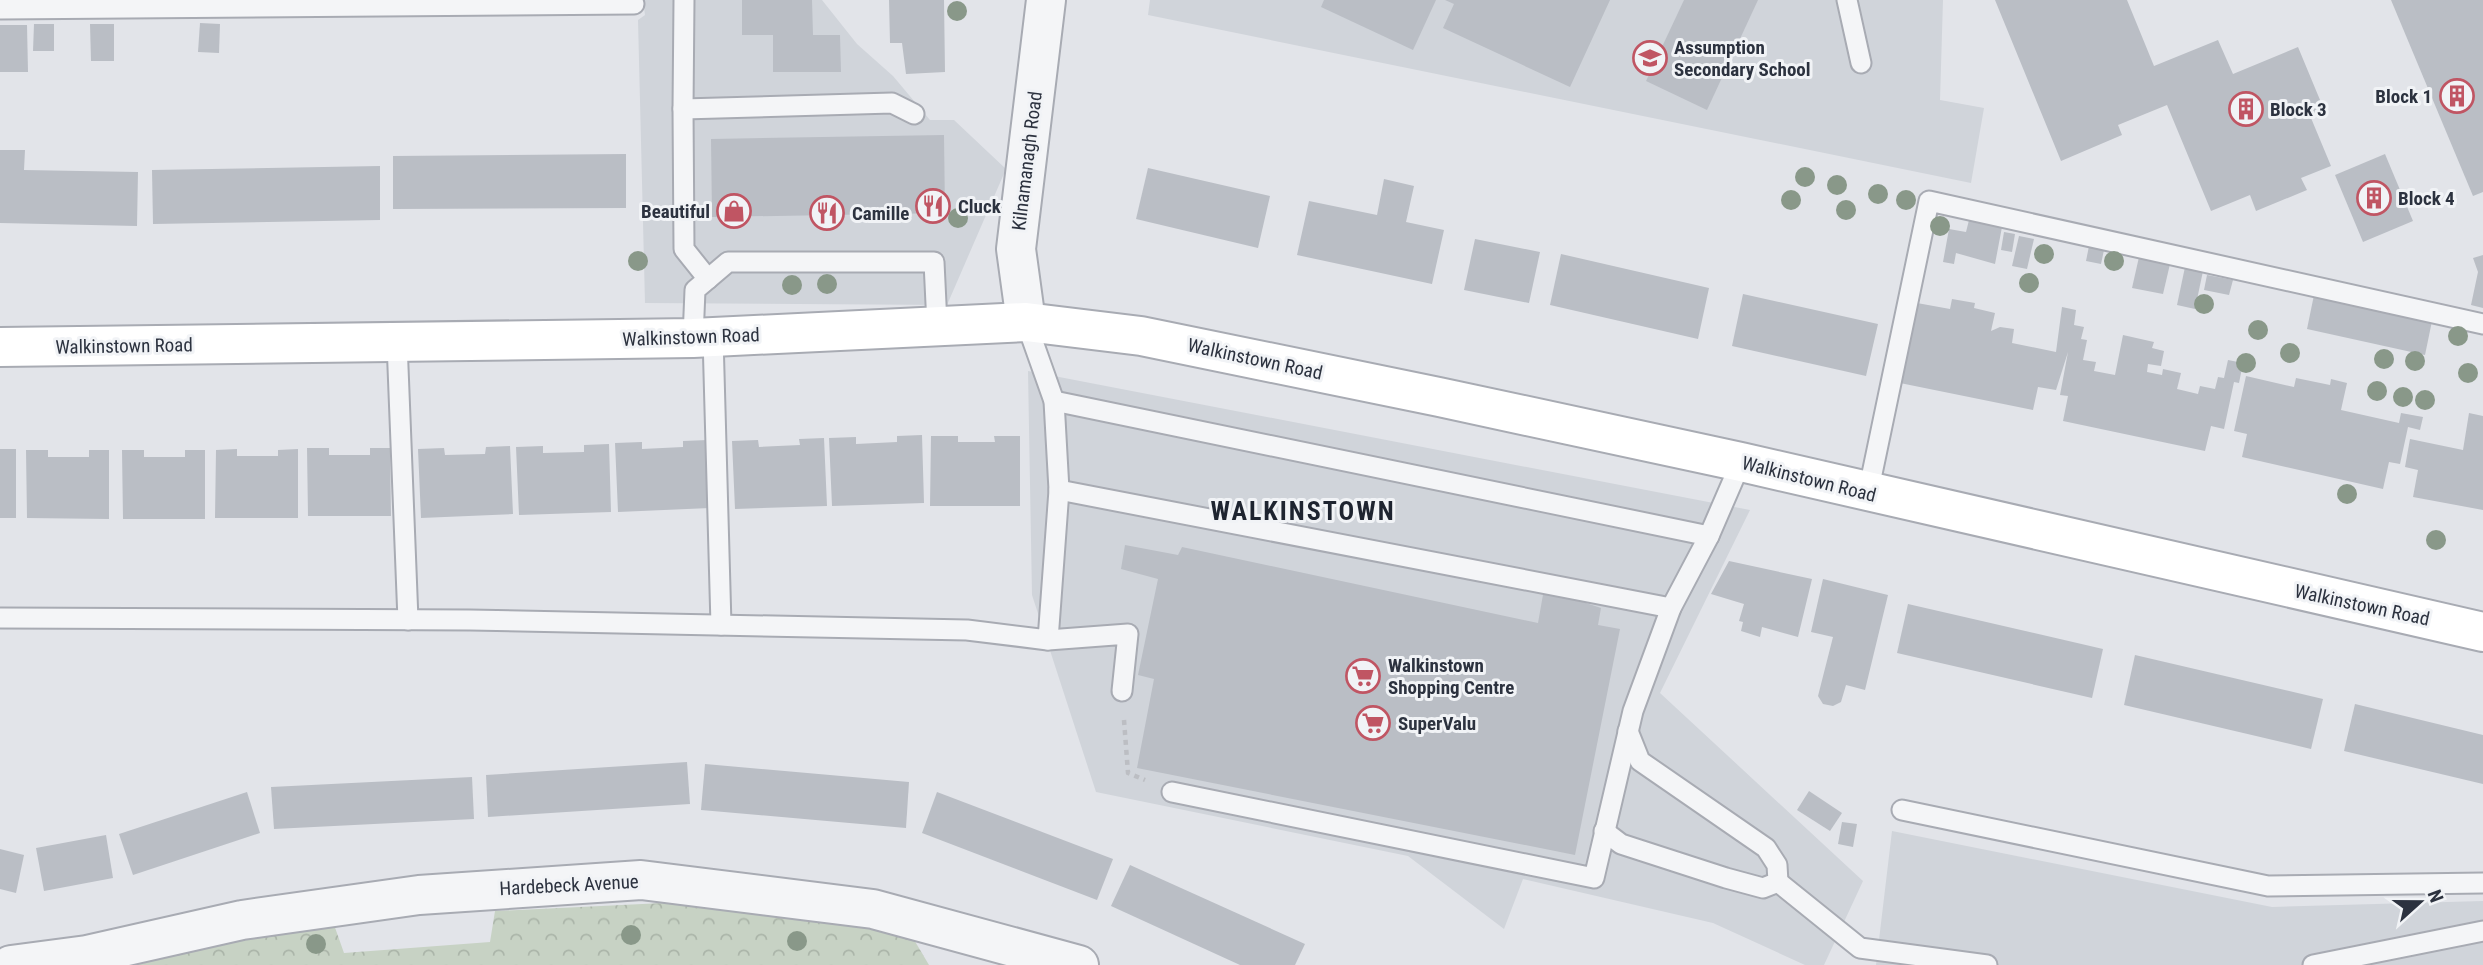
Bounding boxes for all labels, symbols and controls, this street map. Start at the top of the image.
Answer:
place label: Assumption Secondary School [1674,36,1811,81]
school or university icon: Assumption Secondary School [1631,39,1669,77]
building icon: Block 1 [2438,77,2476,115]
place label: Block 1 [2375,85,2432,108]
street label: Kilnamanagh Road [1007,90,1047,232]
building icon: Block 3 [2227,90,2265,128]
place label: Block 3 [2270,98,2327,121]
building icon: Block 4 [2355,179,2393,217]
restaurant icon: Cluck [914,187,952,225]
place label: Block 4 [2398,187,2455,210]
shop icon: Beautiful [715,192,753,230]
restaurant icon: Camille [808,194,846,232]
place label: Cluck [958,195,1002,218]
place label: Beautiful [641,200,710,223]
place label: Camille [852,202,909,225]
street label: Walkinstown Road [622,323,760,351]
street label: Walkinstown Road [55,333,193,359]
street label: Walkinstown Road [1185,333,1325,385]
street label: Walkinstown Road [1740,451,1878,507]
district label: WALKINSTOWN [1210,496,1396,526]
street label: Walkinstown Road [2292,579,2432,631]
place label: Walkinstown Shopping Centre [1388,654,1514,699]
supermarket icon: Walkinstown Shopping Centre [1344,657,1382,695]
supermarket icon: SuperValu [1354,704,1392,742]
place label: SuperValu [1398,712,1476,735]
north arrow [2385,867,2455,937]
street label: Hardebeck Avenue [499,870,639,900]
text: N [2423,887,2448,906]

